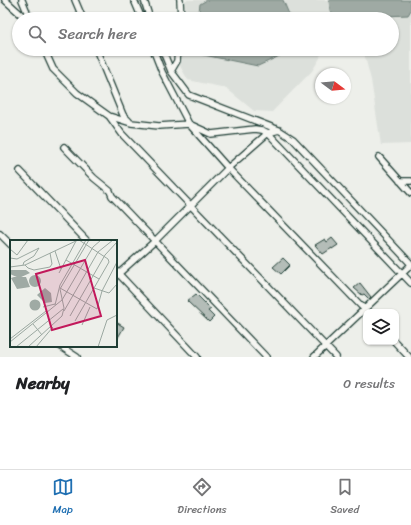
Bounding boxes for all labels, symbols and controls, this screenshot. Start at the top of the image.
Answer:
search box [12,12,399,56]
text: Search here [58,21,137,47]
icon: search [26,23,48,45]
north arrow [315,68,351,104]
inset map [10,240,117,347]
map controls [363,309,399,345]
button: layers [363,309,399,345]
text: Nearby [16,368,70,398]
text: 0 results [343,372,395,395]
tab: Map [52,476,74,519]
tab: Directions [177,476,227,519]
tab: Saved [330,476,359,519]

